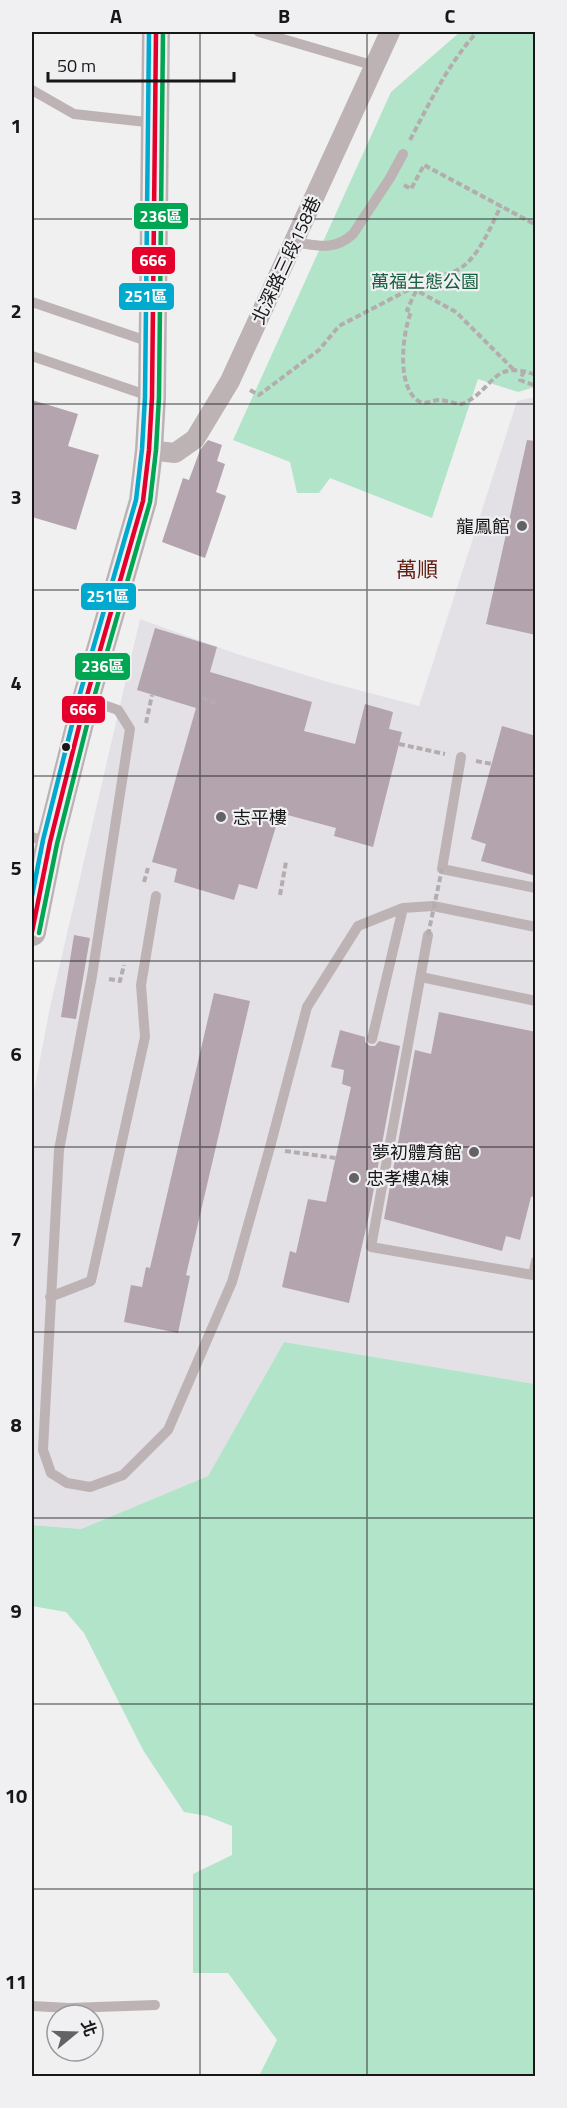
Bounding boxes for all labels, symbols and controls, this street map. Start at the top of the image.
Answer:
text: A [110,0,122,31]
text: B [278,0,290,31]
text: C [445,0,456,31]
scale bar [48,45,234,83]
text: 50 m [57,52,96,79]
text: 1 [10,110,22,141]
street label: 北深路三段158巷 [245,192,327,328]
line badge: 236區 [133,202,189,230]
text: 236區 [140,204,182,228]
line badge: 666 [131,246,176,275]
text: 666 [140,248,166,272]
park label: 萬福生態公園 [371,268,479,295]
line badge: 251區 [118,282,175,311]
text: 251區 [125,284,167,308]
text: 2 [10,295,22,326]
text: 3 [10,481,22,512]
place label: 龍鳳館 [456,513,510,540]
marker: 龍鳳館 [515,519,529,533]
district label: 萬順 [396,553,438,585]
line badge: 251區 [80,582,137,611]
text: 251區 [87,584,129,608]
line badge: 236區 [74,652,131,681]
text: 236區 [82,654,124,678]
text: 4 [10,667,22,698]
line badge: 666 [61,695,106,724]
text: 666 [70,697,96,721]
unlabelled marker [60,741,72,753]
place label: 志平樓 [233,804,287,831]
marker: 志平樓 [214,810,228,824]
text: 5 [10,852,22,883]
text: 6 [10,1038,22,1069]
place label: 夢初體育館 [372,1139,462,1166]
marker: 夢初體育館 [467,1145,481,1159]
place label: 忠孝樓A棟 [366,1165,449,1192]
marker: 忠孝樓A棟 [347,1171,361,1185]
text: 7 [10,1223,22,1254]
text: 8 [10,1409,22,1440]
text: 9 [10,1595,22,1626]
text: 10 [5,1780,27,1811]
text: 11 [5,1966,27,1997]
north arrow [45,2003,105,2063]
text: 北 [75,2017,103,2040]

